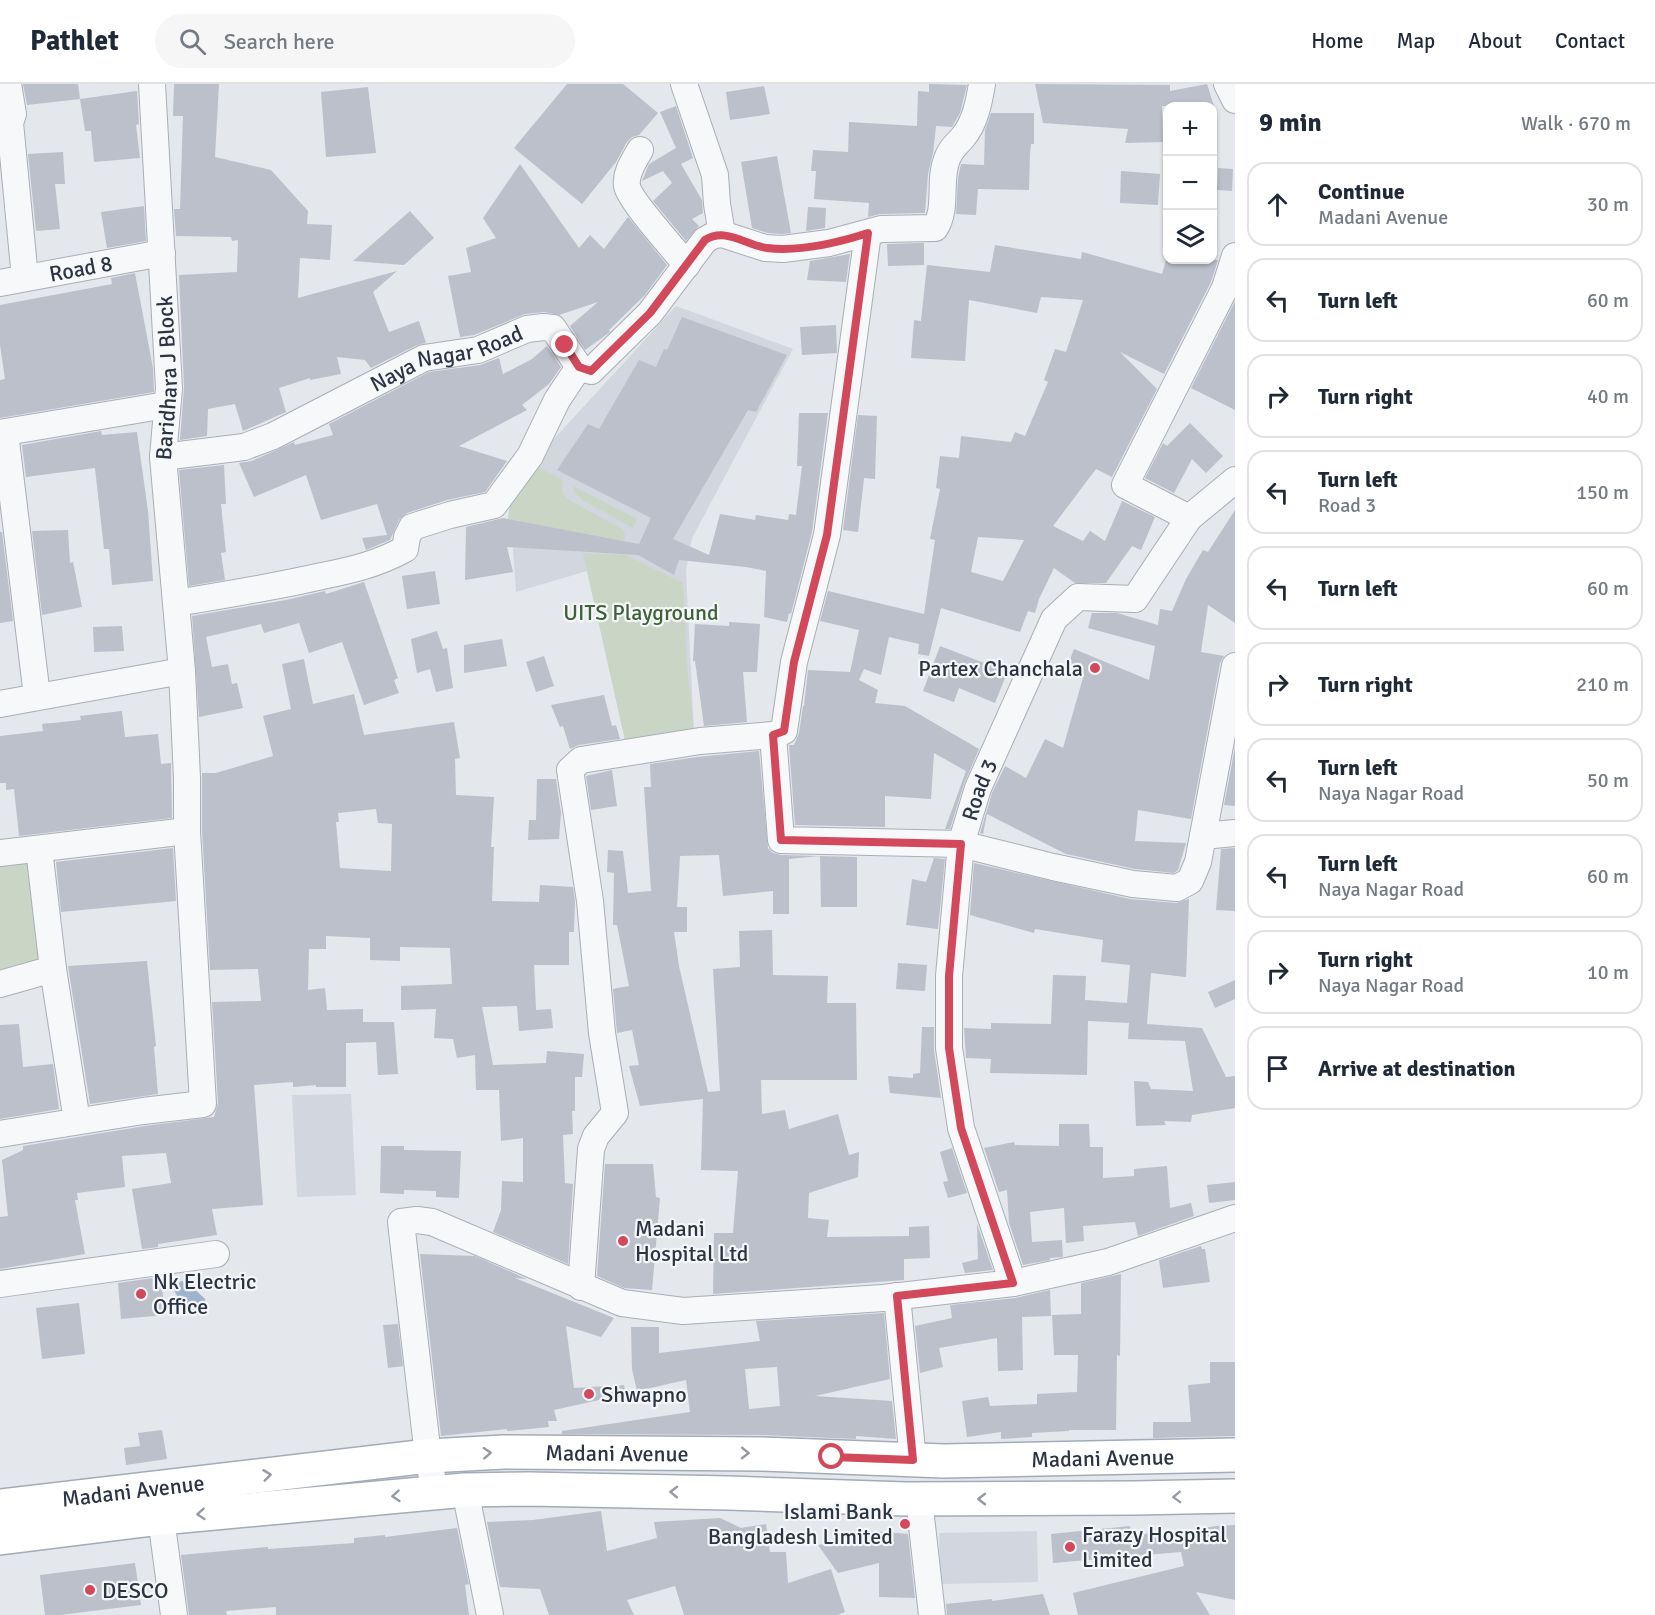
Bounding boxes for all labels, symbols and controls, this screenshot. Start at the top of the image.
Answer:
search box [155,14,575,68]
text: Pathlet [30,24,119,58]
icon: search [176,25,209,58]
text: Search here [224,28,335,55]
text: Home [1311,28,1364,54]
text: Map [1397,28,1435,54]
text: About [1468,28,1522,54]
text: Contact [1555,28,1625,54]
map controls [1163,102,1217,264]
button: + [1163,102,1217,156]
text: 9 min [1259,107,1322,139]
text: Walk · 670 m [1521,111,1631,136]
button: − [1163,156,1217,210]
text: Continue [1318,178,1405,205]
icon: ahead [1261,188,1294,221]
text: 30 m [1587,192,1629,217]
text: Madani Avenue [1318,205,1448,230]
button: layers [1163,210,1217,264]
street label: Road 8 [47,249,114,287]
icon: left [1261,284,1294,317]
text: Turn left [1318,287,1398,314]
text: 60 m [1587,288,1629,313]
street label: Baridhara J Block [149,295,183,461]
street label: Naya Nagar Road [365,319,527,397]
route end [551,331,577,357]
icon: right [1261,380,1294,413]
text: Turn right [1318,383,1413,410]
text: 40 m [1587,384,1629,409]
text: Turn left [1318,466,1398,493]
icon: left [1261,476,1294,509]
text: 150 m [1576,480,1629,505]
text: Road 3 [1318,493,1376,518]
icon: left [1261,572,1294,605]
text: Turn left [1318,575,1398,602]
text: 60 m [1587,576,1629,601]
park label: UITS Playground [563,599,719,626]
place label: Partex Chanchala [918,655,1083,682]
marker: Partex Chanchala [1088,661,1102,675]
icon: right [1261,668,1294,701]
text: Turn right [1318,671,1413,698]
text: 210 m [1576,672,1629,697]
text: Turn left [1318,754,1398,781]
street label: Road 3 [955,755,1003,824]
icon: left [1261,764,1294,797]
text: 50 m [1587,768,1629,793]
text: Naya Nagar Road [1318,781,1464,806]
text: Turn left [1318,850,1398,877]
icon: left [1261,860,1294,893]
text: 60 m [1587,864,1629,889]
text: Naya Nagar Road [1318,877,1464,902]
text: Turn right [1318,946,1413,973]
icon: right [1261,956,1294,989]
text: 10 m [1587,960,1629,985]
text: Naya Nagar Road [1318,973,1464,998]
icon: arrive [1261,1052,1294,1085]
text: Arrive at destination [1318,1055,1515,1082]
place label: Madani Hospital Ltd [635,1215,748,1267]
marker: Madani Hospital Ltd [616,1234,630,1248]
place label: Nk Electric Office [153,1268,256,1320]
marker: Nk Electric Office [134,1287,148,1301]
place label: Shwapno [601,1381,687,1408]
marker: Shwapno [582,1387,596,1401]
street label: Madani Avenue [545,1439,689,1467]
route start [818,1443,844,1469]
street label: Madani Avenue [1031,1443,1175,1473]
one-way arrow [482,1446,491,1459]
one-way arrow [740,1447,749,1460]
street label: Madani Avenue [60,1469,206,1512]
one-way arrow [262,1469,271,1481]
one-way arrow [670,1486,679,1498]
one-way arrow [391,1489,400,1502]
one-way arrow [1172,1491,1181,1503]
one-way arrow [977,1493,986,1505]
place label: Islami Bank Bangladesh Limited [708,1498,893,1550]
one-way arrow [197,1507,206,1520]
marker: Islami Bank Bangladesh Limited [898,1517,912,1531]
place label: Farazy Hospital Limited [1082,1521,1227,1573]
marker: Farazy Hospital Limited [1063,1540,1077,1554]
place label: DESCO [102,1577,168,1604]
marker: DESCO [83,1583,97,1597]

